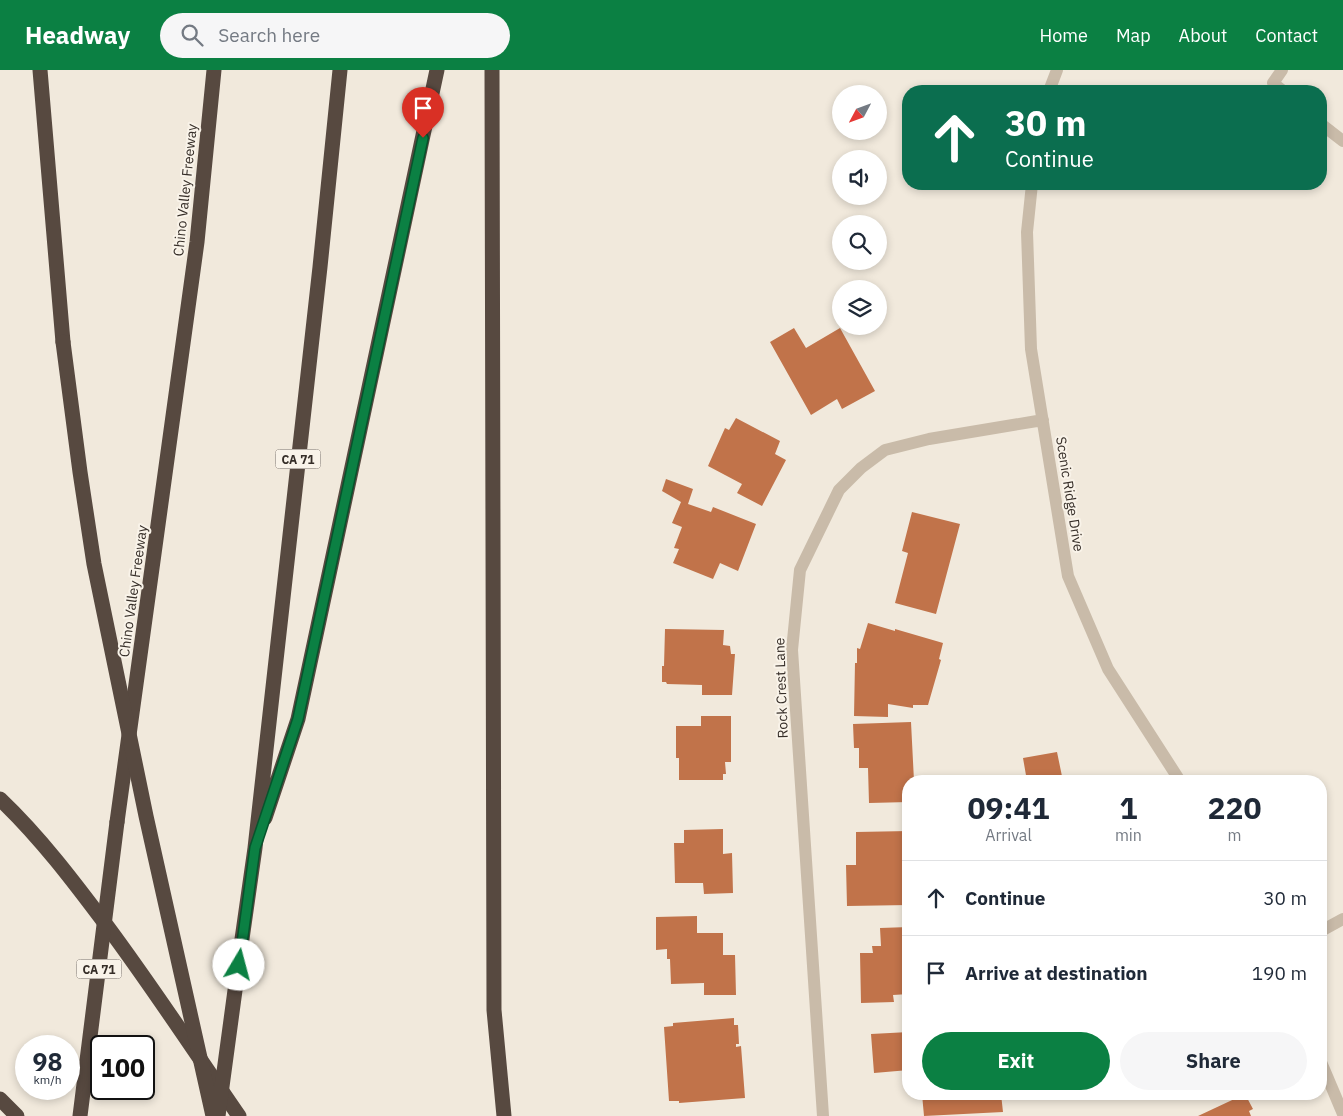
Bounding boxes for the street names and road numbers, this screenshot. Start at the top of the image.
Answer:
street label: Chino Valley Freeway [169,123,201,257]
street label: Scenic Ridge Drive [1052,435,1088,553]
road number: CA 71 [276,449,320,468]
street label: Chino Valley Freeway [115,524,151,658]
street label: Rock Crest Lane [770,637,792,739]
road number: CA 71 [76,960,122,979]

